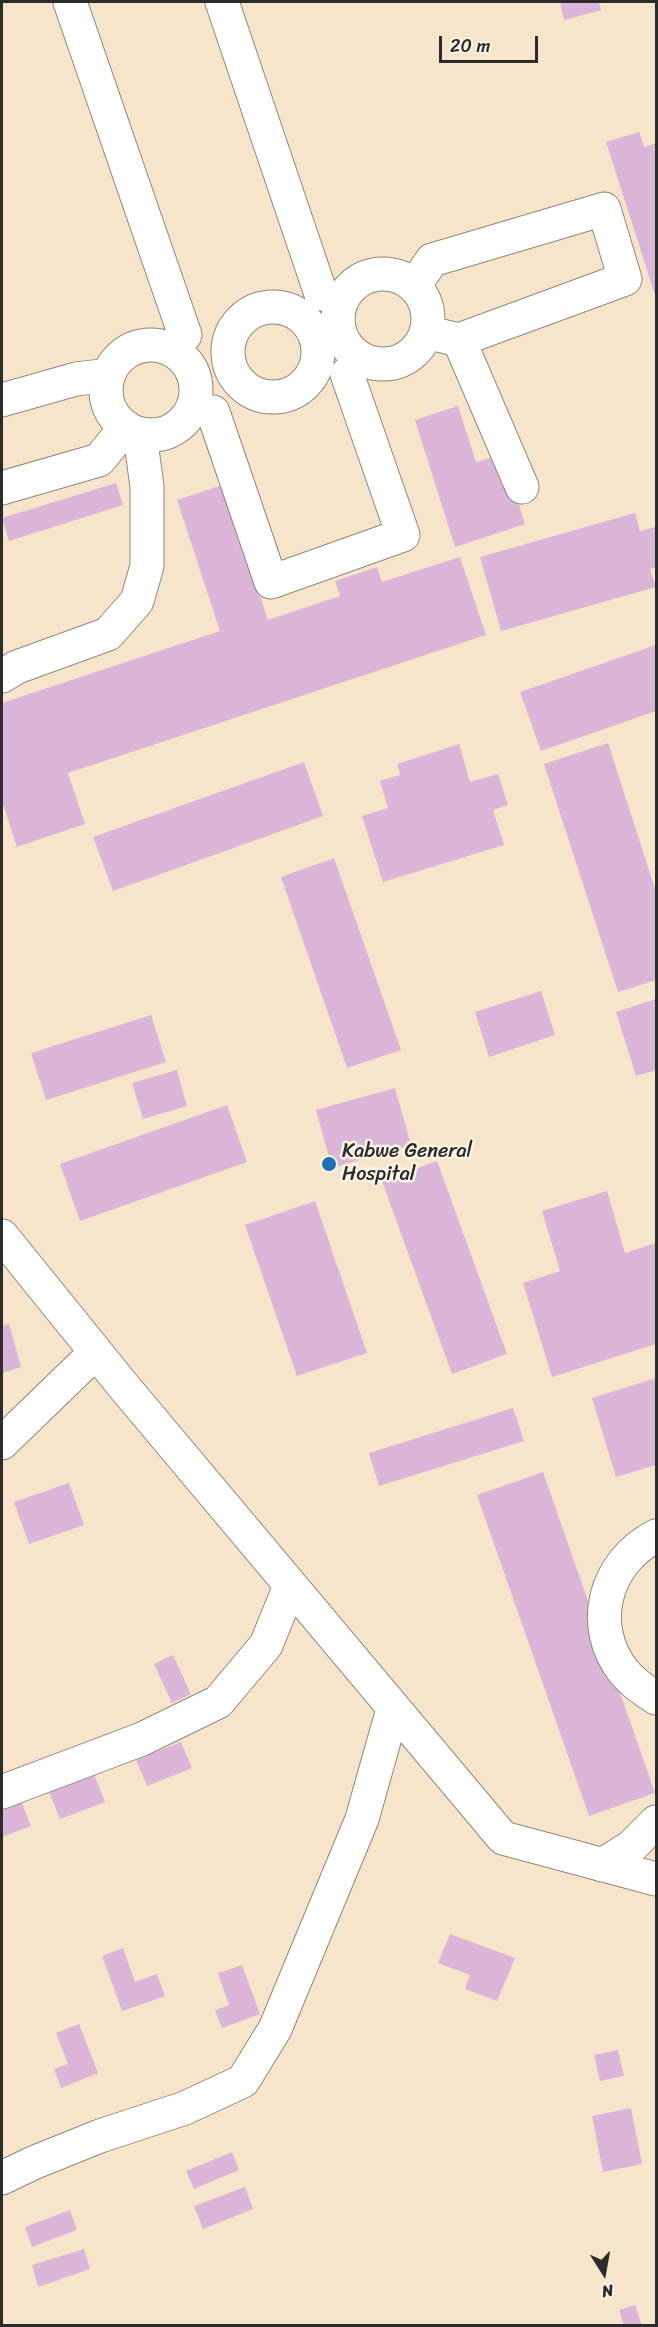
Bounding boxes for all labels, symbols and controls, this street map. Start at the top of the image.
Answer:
scale bar [442,24,541,62]
text: 20 m [450,30,490,62]
place label: Kabwe General Hospital [342,1140,472,1187]
marker: Kabwe General Hospital [320,1155,338,1173]
north arrow [574,2243,634,2303]
text: N [599,2276,616,2306]

